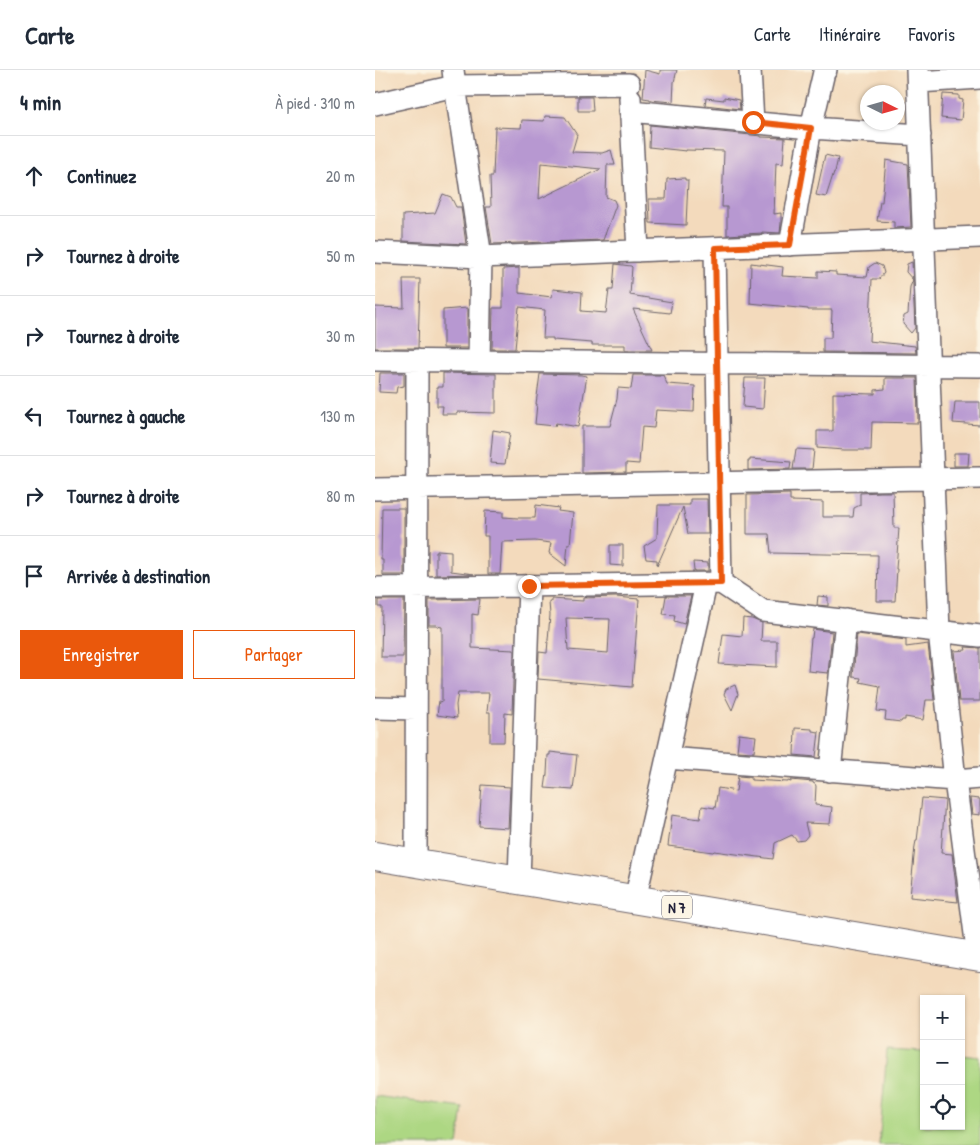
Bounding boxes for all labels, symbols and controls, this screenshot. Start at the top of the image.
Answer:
text: Carte [25,19,75,51]
text: Carte [754,22,791,47]
text: Itinéraire [819,22,881,47]
text: Favoris [909,22,955,47]
north arrow [860,85,905,130]
text: 4 min [20,88,61,117]
text: À pied · 310 m [275,92,355,114]
route start [742,111,765,134]
icon: ahead [20,162,48,190]
text: Continuez [67,163,136,189]
text: 20 m [326,165,355,187]
icon: right [20,242,48,270]
text: Tournez à droite [67,243,180,269]
text: 50 m [327,245,355,267]
icon: right [20,322,48,350]
text: Tournez à droite [67,323,180,349]
text: 30 m [326,325,355,347]
icon: left [20,402,48,430]
text: Tournez à gauche [67,403,185,429]
text: 130 m [320,405,355,427]
icon: right [20,482,48,510]
text: Tournez à droite [67,483,180,509]
text: 80 m [326,485,355,507]
icon: arrive [20,562,48,590]
text: Arrivée à destination [67,563,210,589]
route end [518,575,541,598]
button: Enregistrer [20,630,183,679]
button: Partager [193,630,355,679]
road number: N 7 [662,896,692,919]
map controls [920,995,965,1130]
button: + [920,995,965,1040]
button: − [920,1040,965,1085]
button: locate [920,1085,965,1130]

